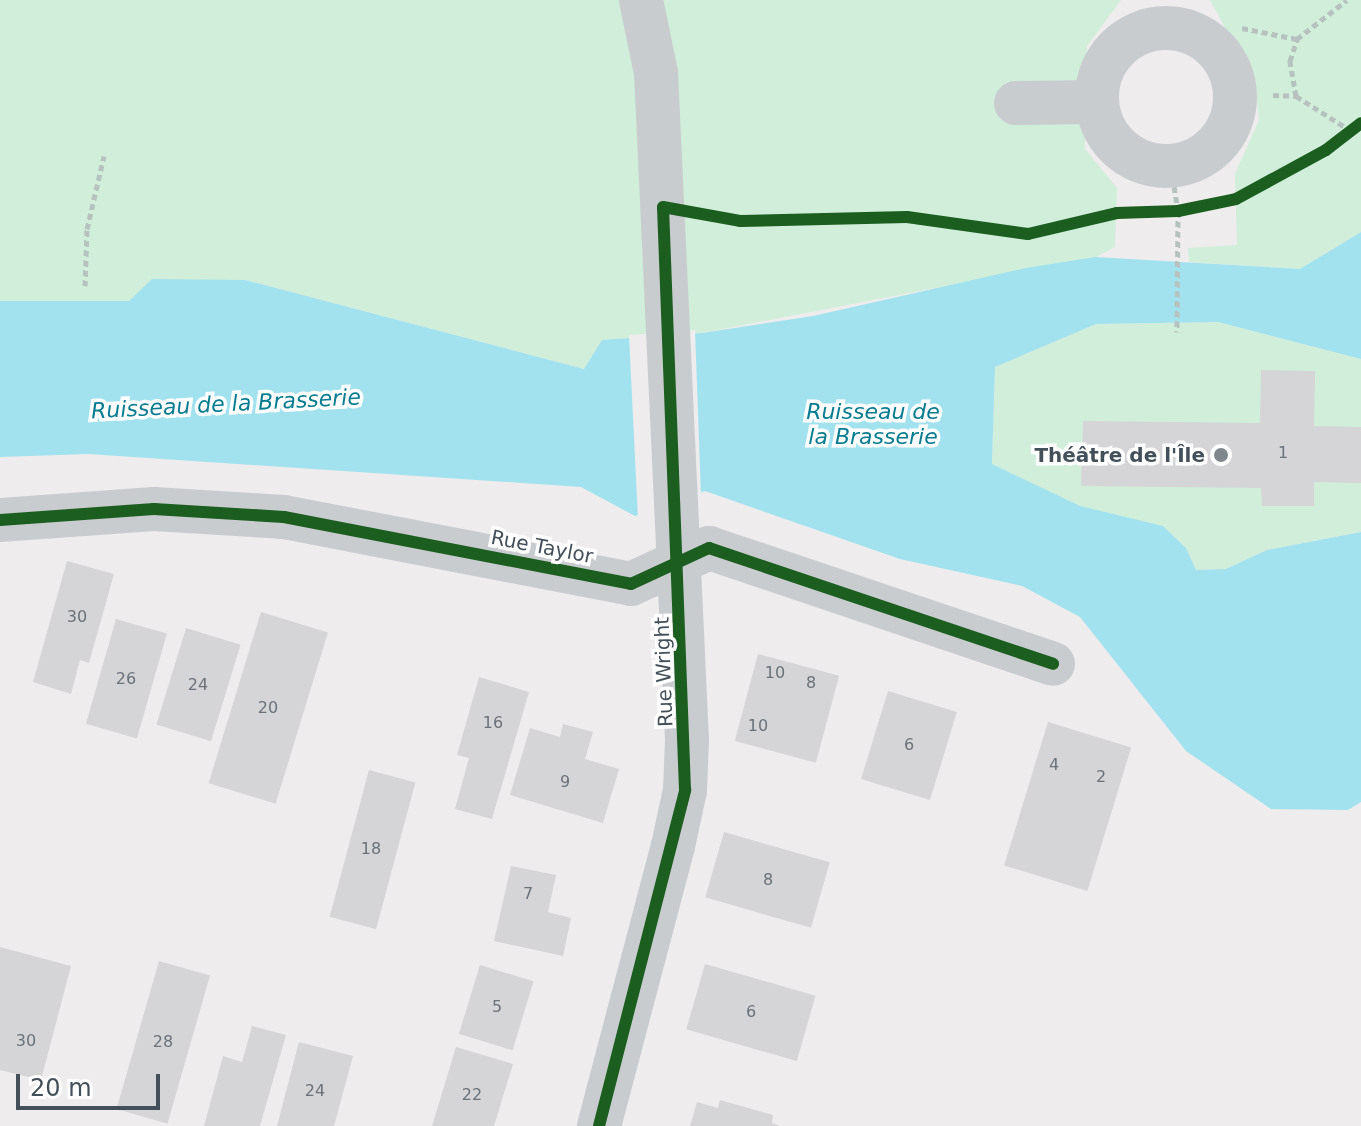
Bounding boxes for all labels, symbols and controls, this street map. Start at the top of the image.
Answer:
water label: Ruisseau de la Brasserie [90,384,362,424]
water label: Ruisseau de la Brasserie [806,398,940,450]
place label: Théâtre de l'Île [1034,443,1205,467]
house number: 1 [1278,443,1288,463]
marker: Théâtre de l'Île [1212,446,1230,464]
street label: Rue Taylor [489,525,595,569]
house number: 30 [67,607,87,627]
street label: Rue Wright [650,617,678,727]
house number: 10 [765,663,785,683]
house number: 26 [116,669,136,689]
house number: 8 [806,673,816,693]
house number: 24 [188,675,208,695]
house number: 20 [258,698,278,718]
house number: 16 [483,713,503,733]
house number: 10 [748,716,768,736]
house number: 6 [904,735,914,755]
house number: 4 [1049,755,1059,775]
house number: 2 [1096,767,1106,787]
house number: 9 [560,772,570,792]
house number: 18 [361,839,381,859]
house number: 8 [763,870,773,890]
house number: 7 [523,884,533,904]
house number: 5 [492,997,502,1017]
house number: 6 [746,1002,756,1022]
house number: 30 [16,1031,36,1051]
house number: 28 [153,1032,173,1052]
scale bar [20,1058,164,1108]
text: 20 m [30,1074,92,1102]
house number: 24 [305,1081,325,1101]
house number: 22 [462,1085,482,1105]

